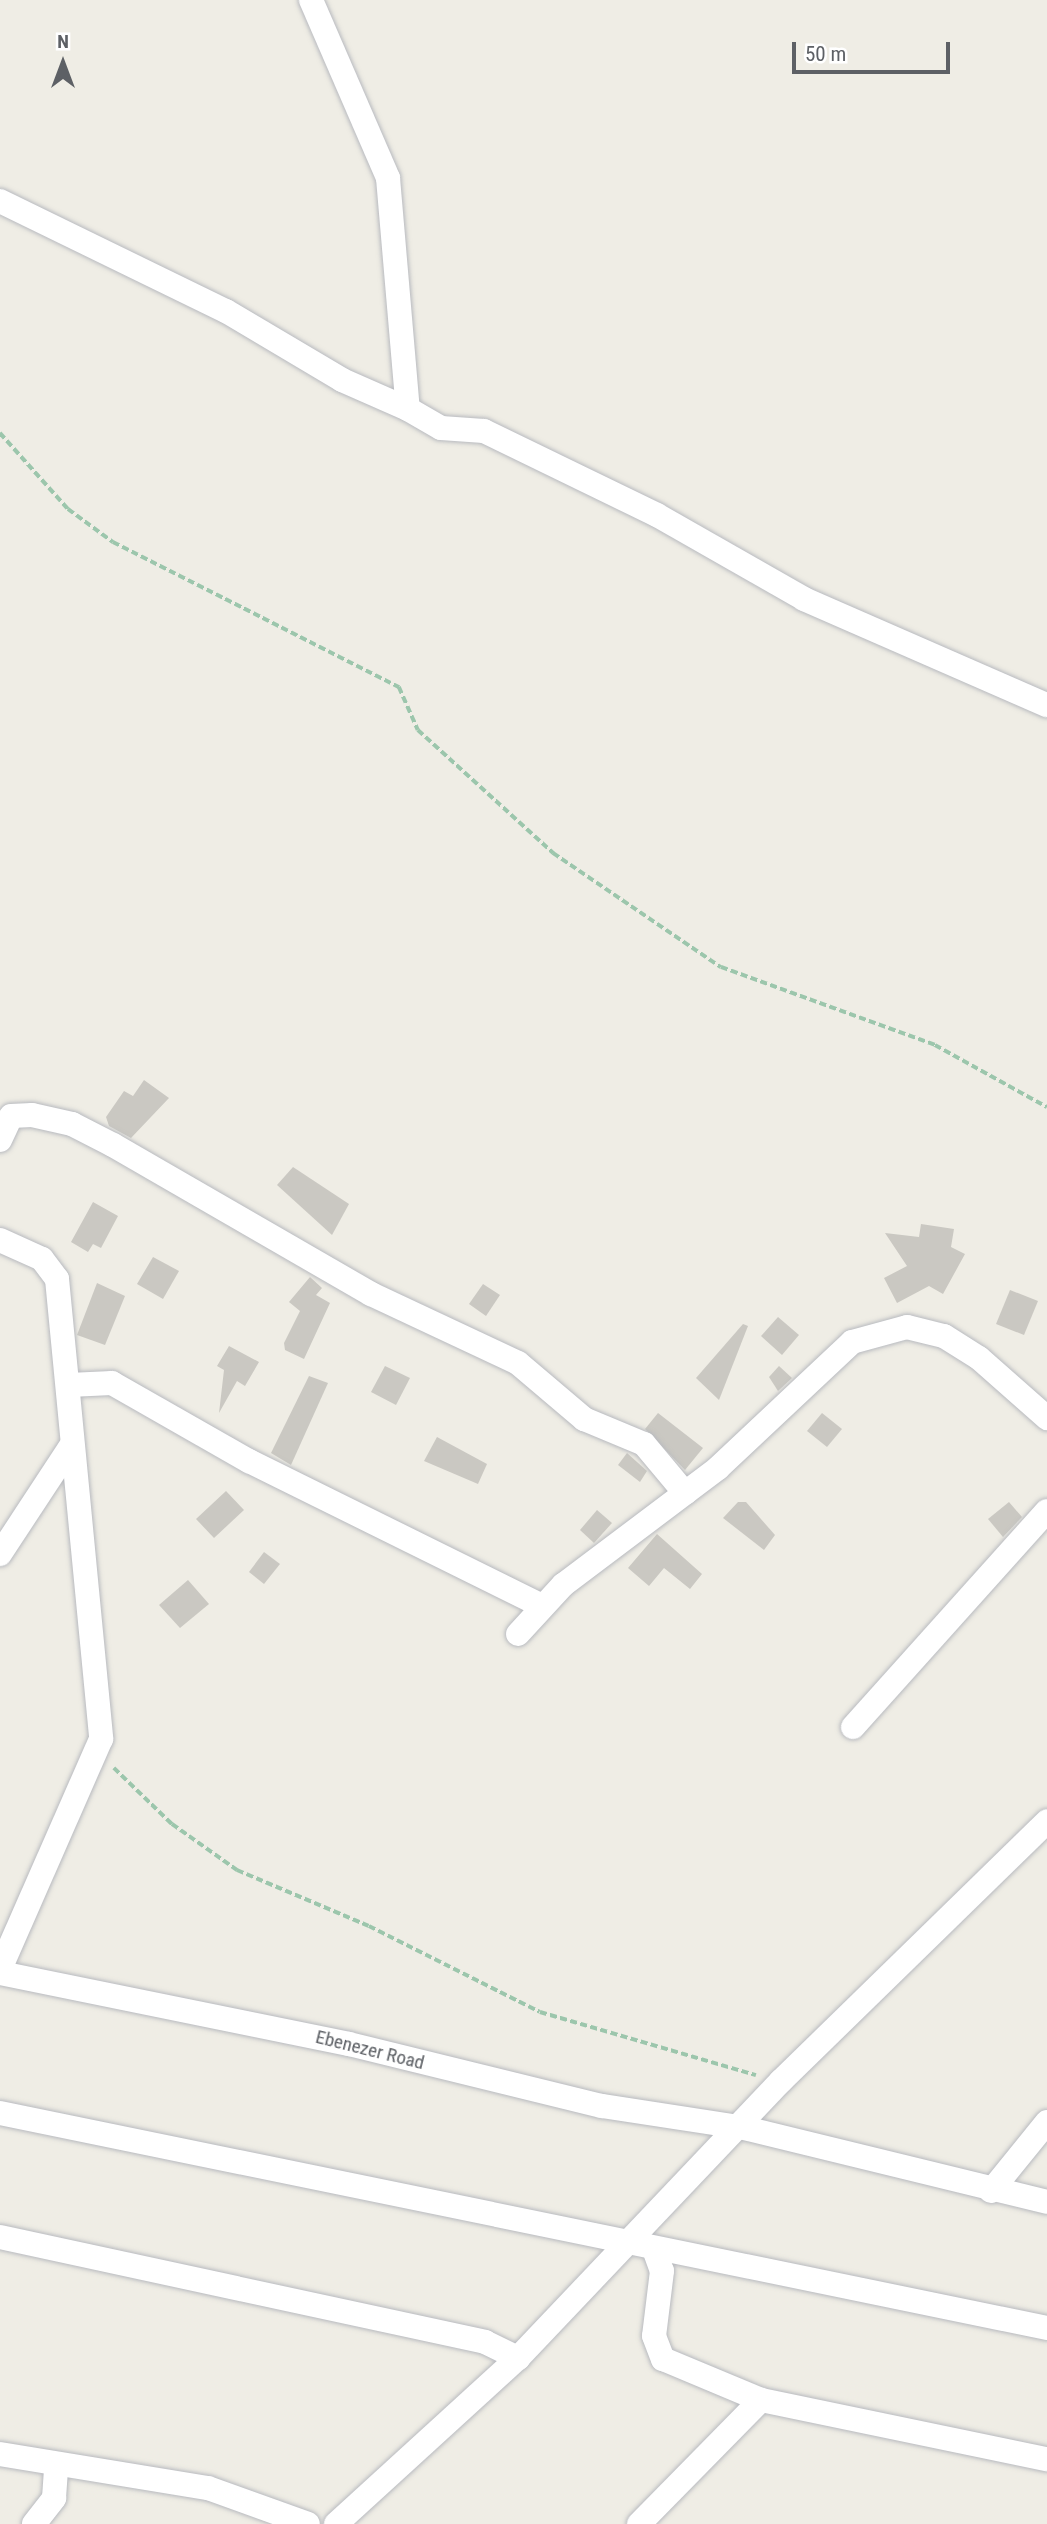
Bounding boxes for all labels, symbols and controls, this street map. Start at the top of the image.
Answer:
north arrow [28,28,98,98]
scale bar [795,28,953,72]
text: N [57,30,69,53]
text: 50 m [805,42,846,66]
street label: Ebenezer Road [313,2025,427,2075]

